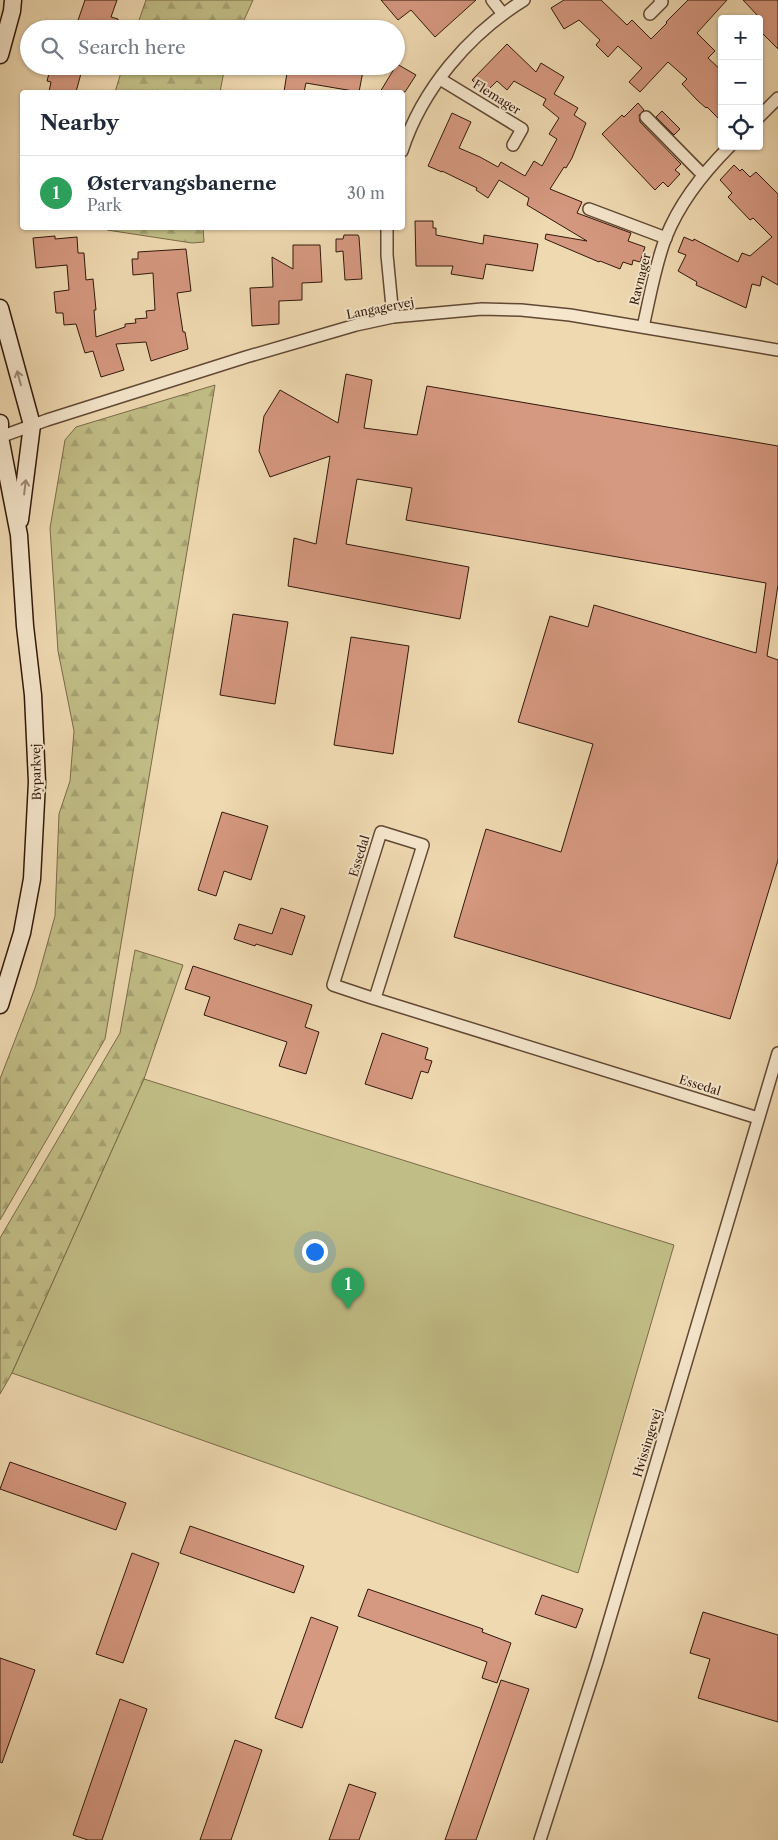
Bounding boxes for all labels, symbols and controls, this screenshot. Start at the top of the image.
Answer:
map controls [718,15,763,150]
button: + [718,15,763,60]
search box [20,20,405,75]
icon: search [38,34,66,62]
text: Search here [78,36,186,59]
button: − [718,60,763,105]
street label: Flemager [470,76,524,118]
button: locate [718,105,763,150]
text: Nearby [40,110,119,135]
text: Østervangsbanerne [87,172,277,195]
text: 1 [52,183,60,203]
text: 30 m [347,183,385,203]
text: Park [87,195,122,215]
street label: Ravnager [626,251,654,307]
street label: Langagervej [345,294,415,322]
one-way arrow [14,371,23,387]
one-way arrow [20,479,30,495]
street label: Byparkvej [28,744,44,800]
street label: Essedal [346,833,373,879]
street label: Essedal [677,1072,723,1099]
your location [302,1239,328,1265]
pin: 1 [332,1268,364,1309]
street label: Hvissingevej [629,1407,665,1479]

